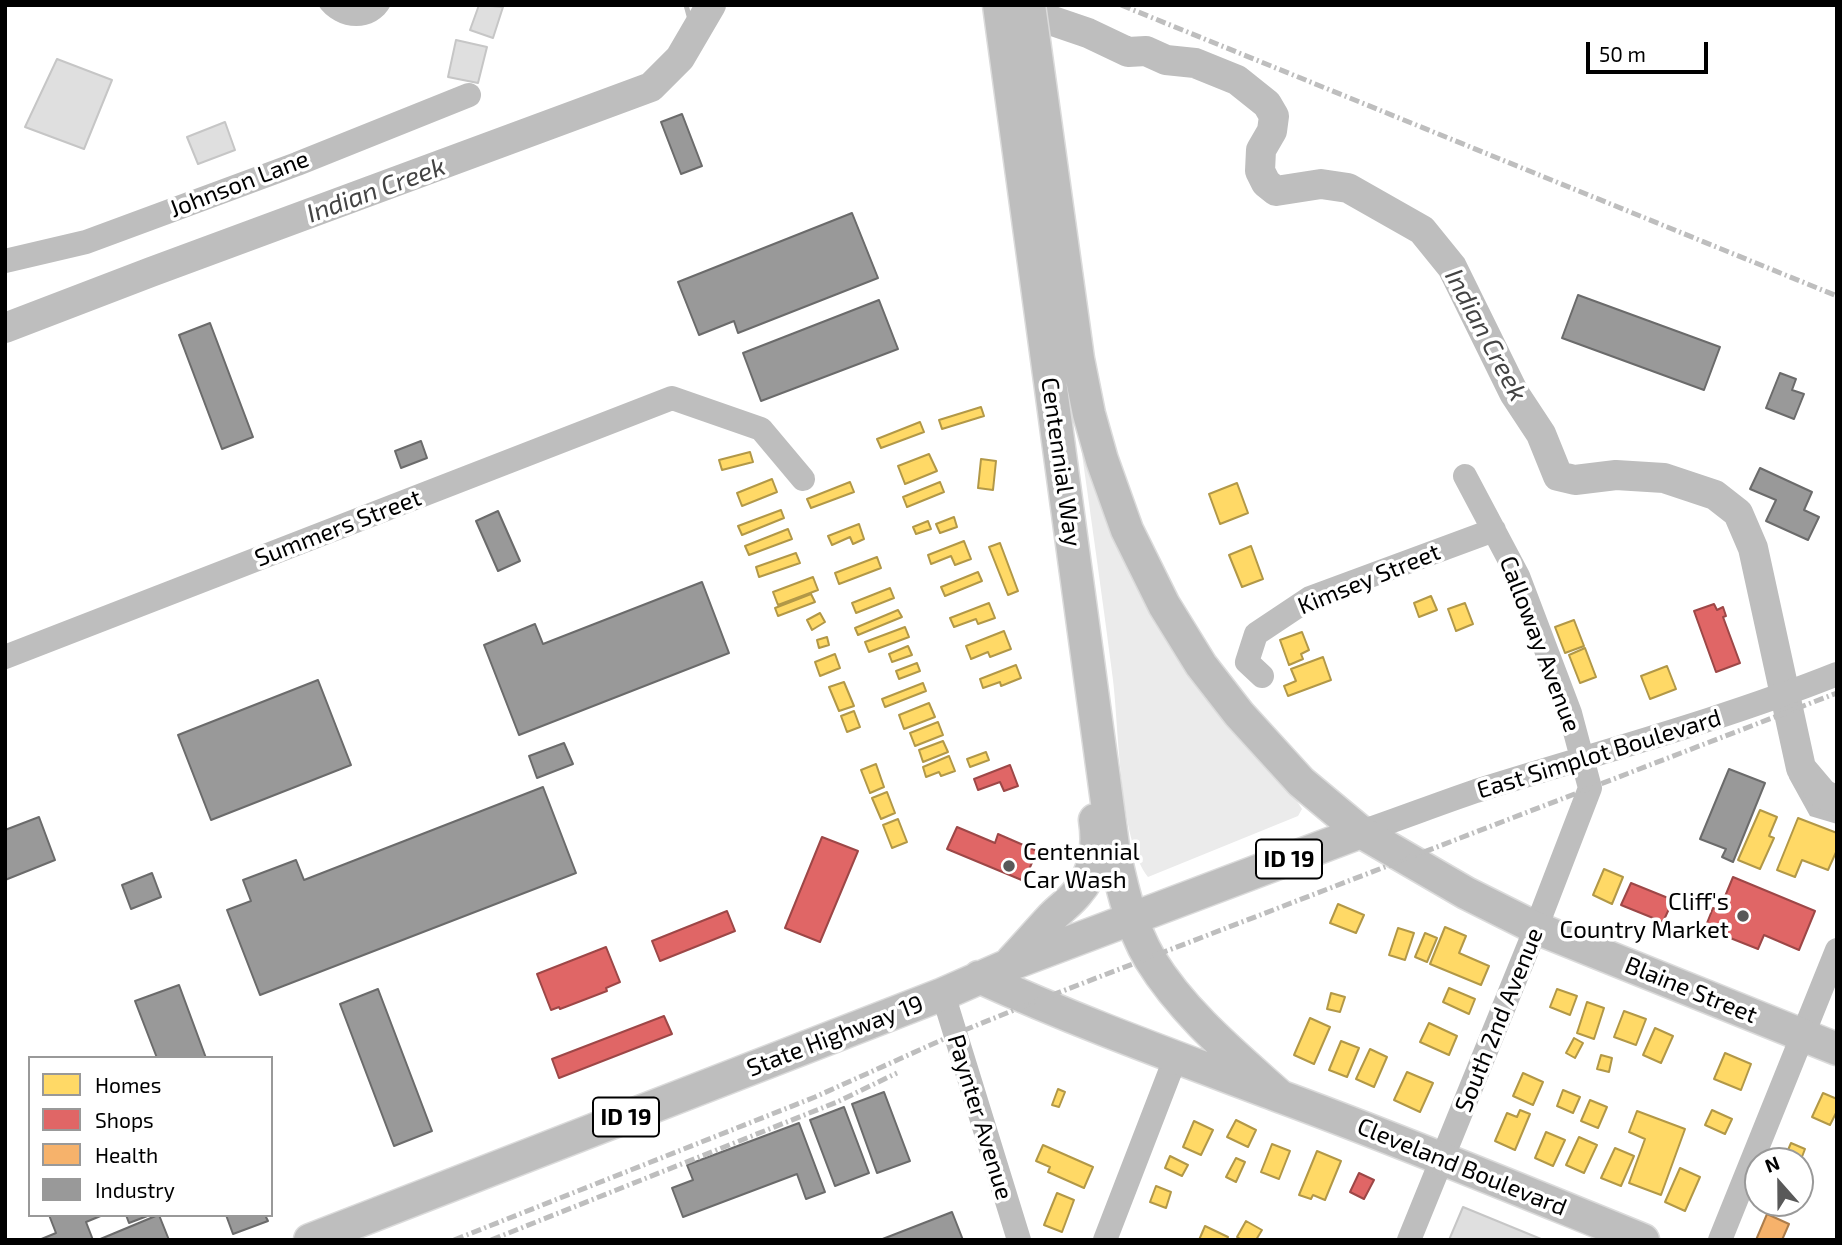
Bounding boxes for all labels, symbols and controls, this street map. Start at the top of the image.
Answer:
scale bar [1590,28,1713,72]
text: 50 m [1599,41,1646,66]
street label: Johnson Lane [165,144,313,224]
water label: Indian Creek [302,151,450,229]
water label: Indian Creek [1438,264,1534,406]
street label: Centennial Way [1035,376,1087,548]
street label: Summers Street [251,483,425,573]
street label: Kimsey Street [1294,537,1444,621]
street label: Calloway Avenue [1493,552,1587,736]
street label: East Simplot Boulevard [1473,703,1725,805]
place label: Centennial Car Wash [1023,838,1140,894]
road number: ID 19 [1256,839,1322,878]
marker: Centennial Car Wash [1001,858,1017,874]
place label: Cliff's Country Market [1560,888,1729,944]
marker: Cliff's Country Market [1735,908,1751,924]
street label: South 2nd Avenue [1449,924,1549,1116]
street label: Blaine Street [1621,950,1761,1030]
street label: State Highway 19 [743,989,927,1083]
street label: Paynter Avenue [941,1031,1019,1203]
legend [28,1056,273,1217]
text: Homes [95,1072,161,1097]
road number: ID 19 [593,1098,659,1136]
text: Shops [95,1107,154,1132]
street label: Cleveland Boulevard [1353,1112,1571,1222]
text: Health [95,1142,158,1167]
north arrow [1744,1147,1814,1217]
text: N [1761,1151,1783,1177]
text: Industry [95,1177,175,1202]

